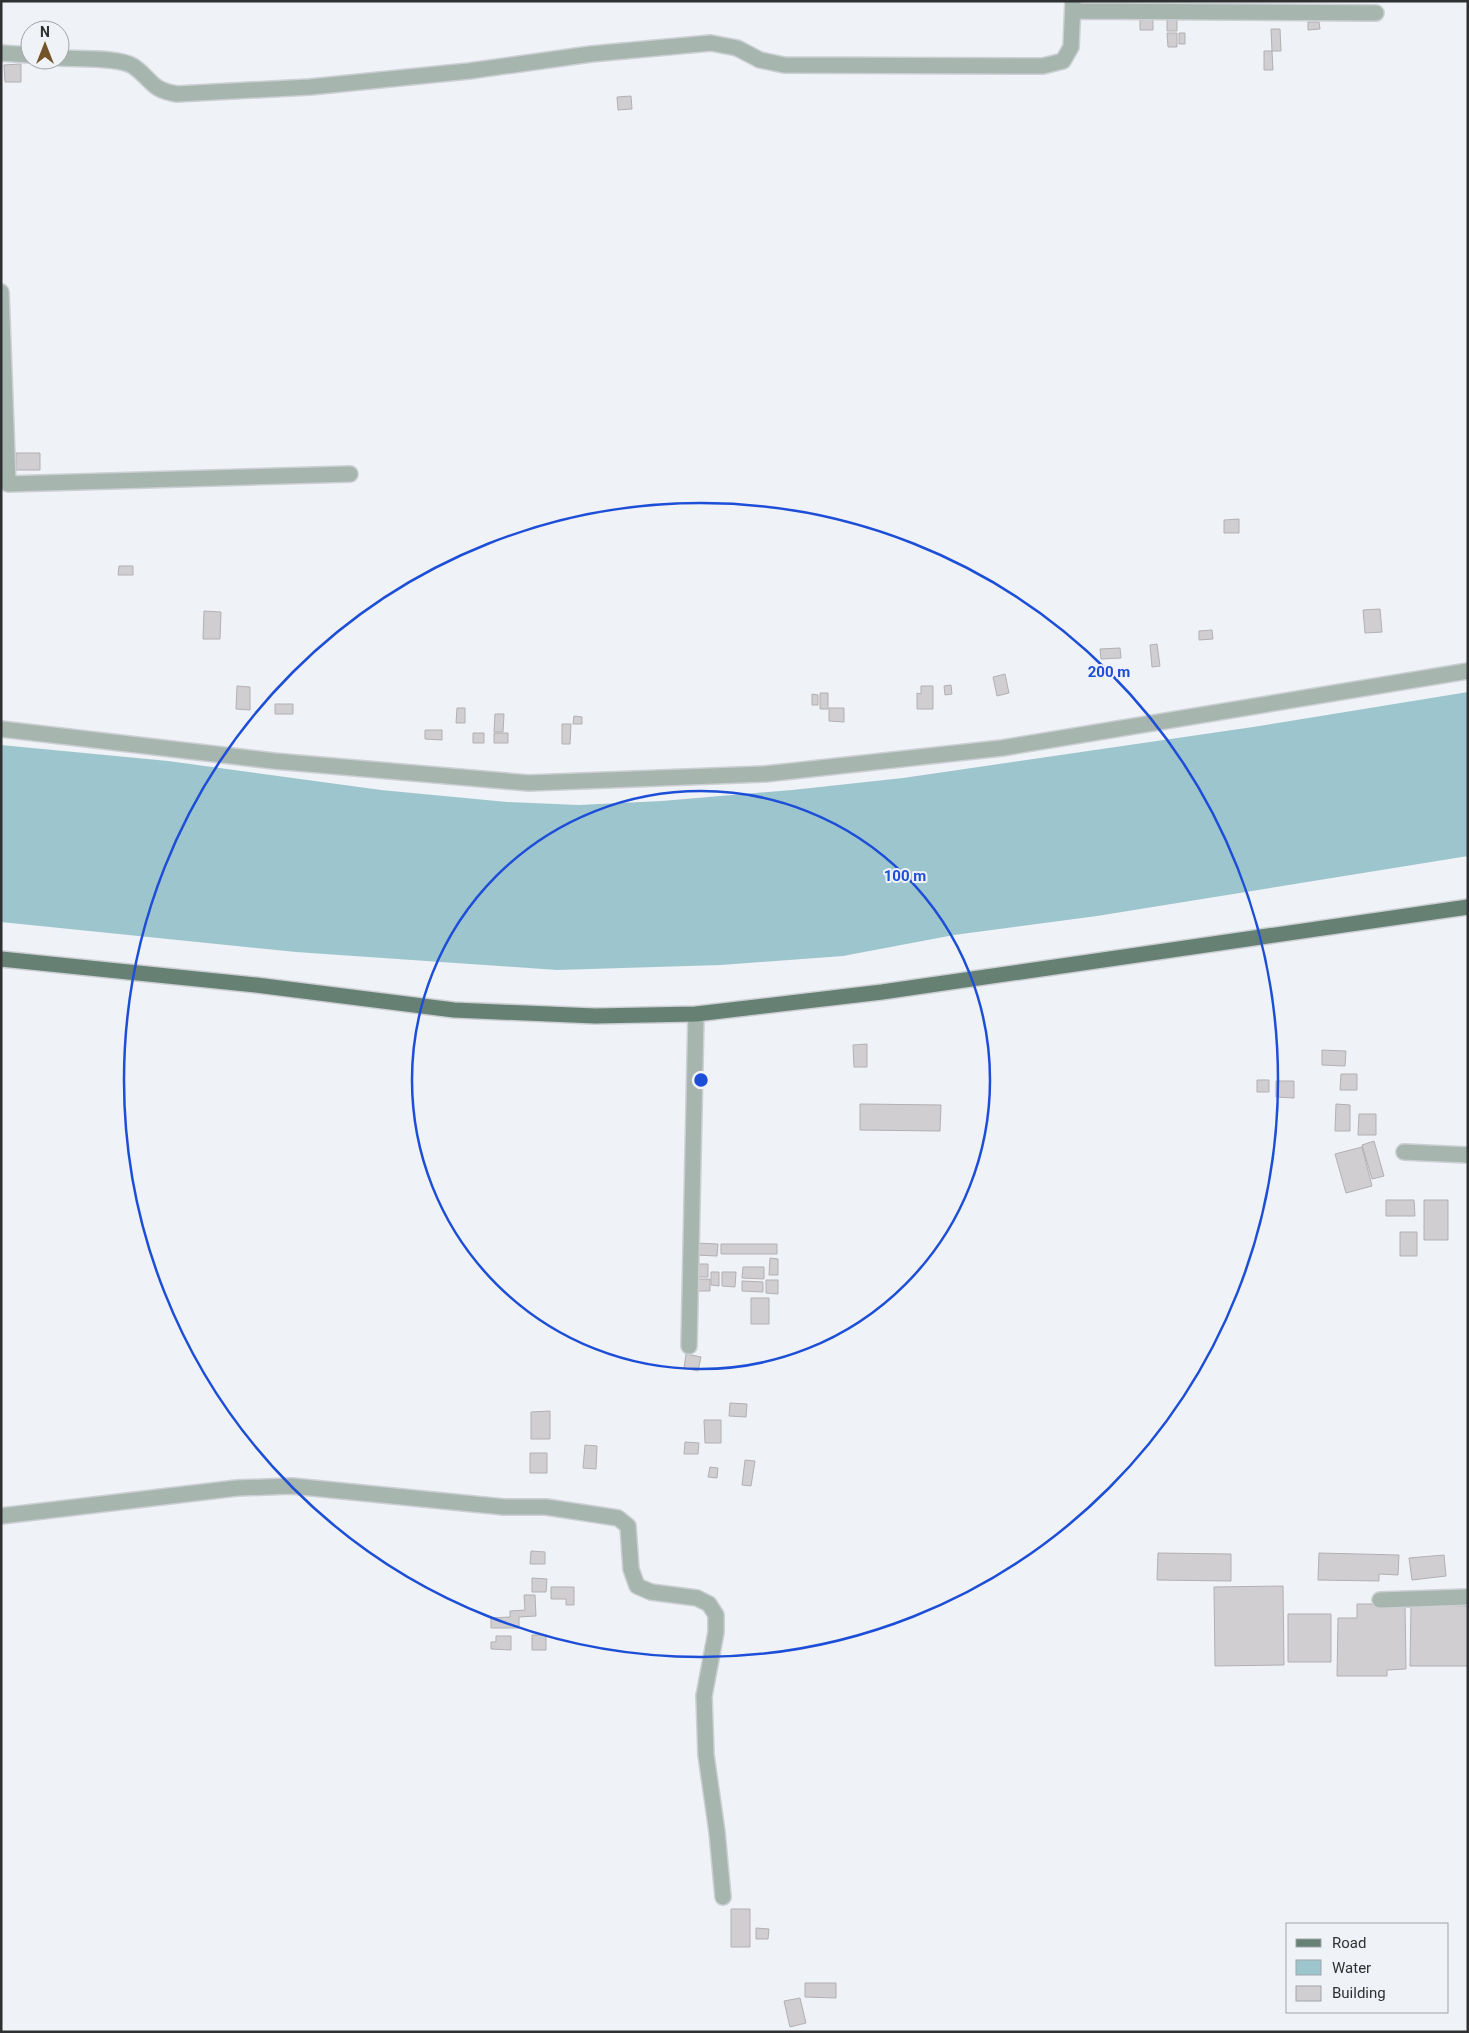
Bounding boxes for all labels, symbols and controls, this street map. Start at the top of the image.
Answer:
north arrow [20,20,70,70]
text: N [40,24,50,40]
text: 200 m [1088,663,1130,681]
text: 100 m [884,867,926,885]
centre of rings [692,1071,710,1089]
legend [1286,1923,1449,2013]
text: Road [1332,1934,1366,1952]
text: Water [1332,1959,1371,1977]
text: Building [1332,1984,1386,2002]

